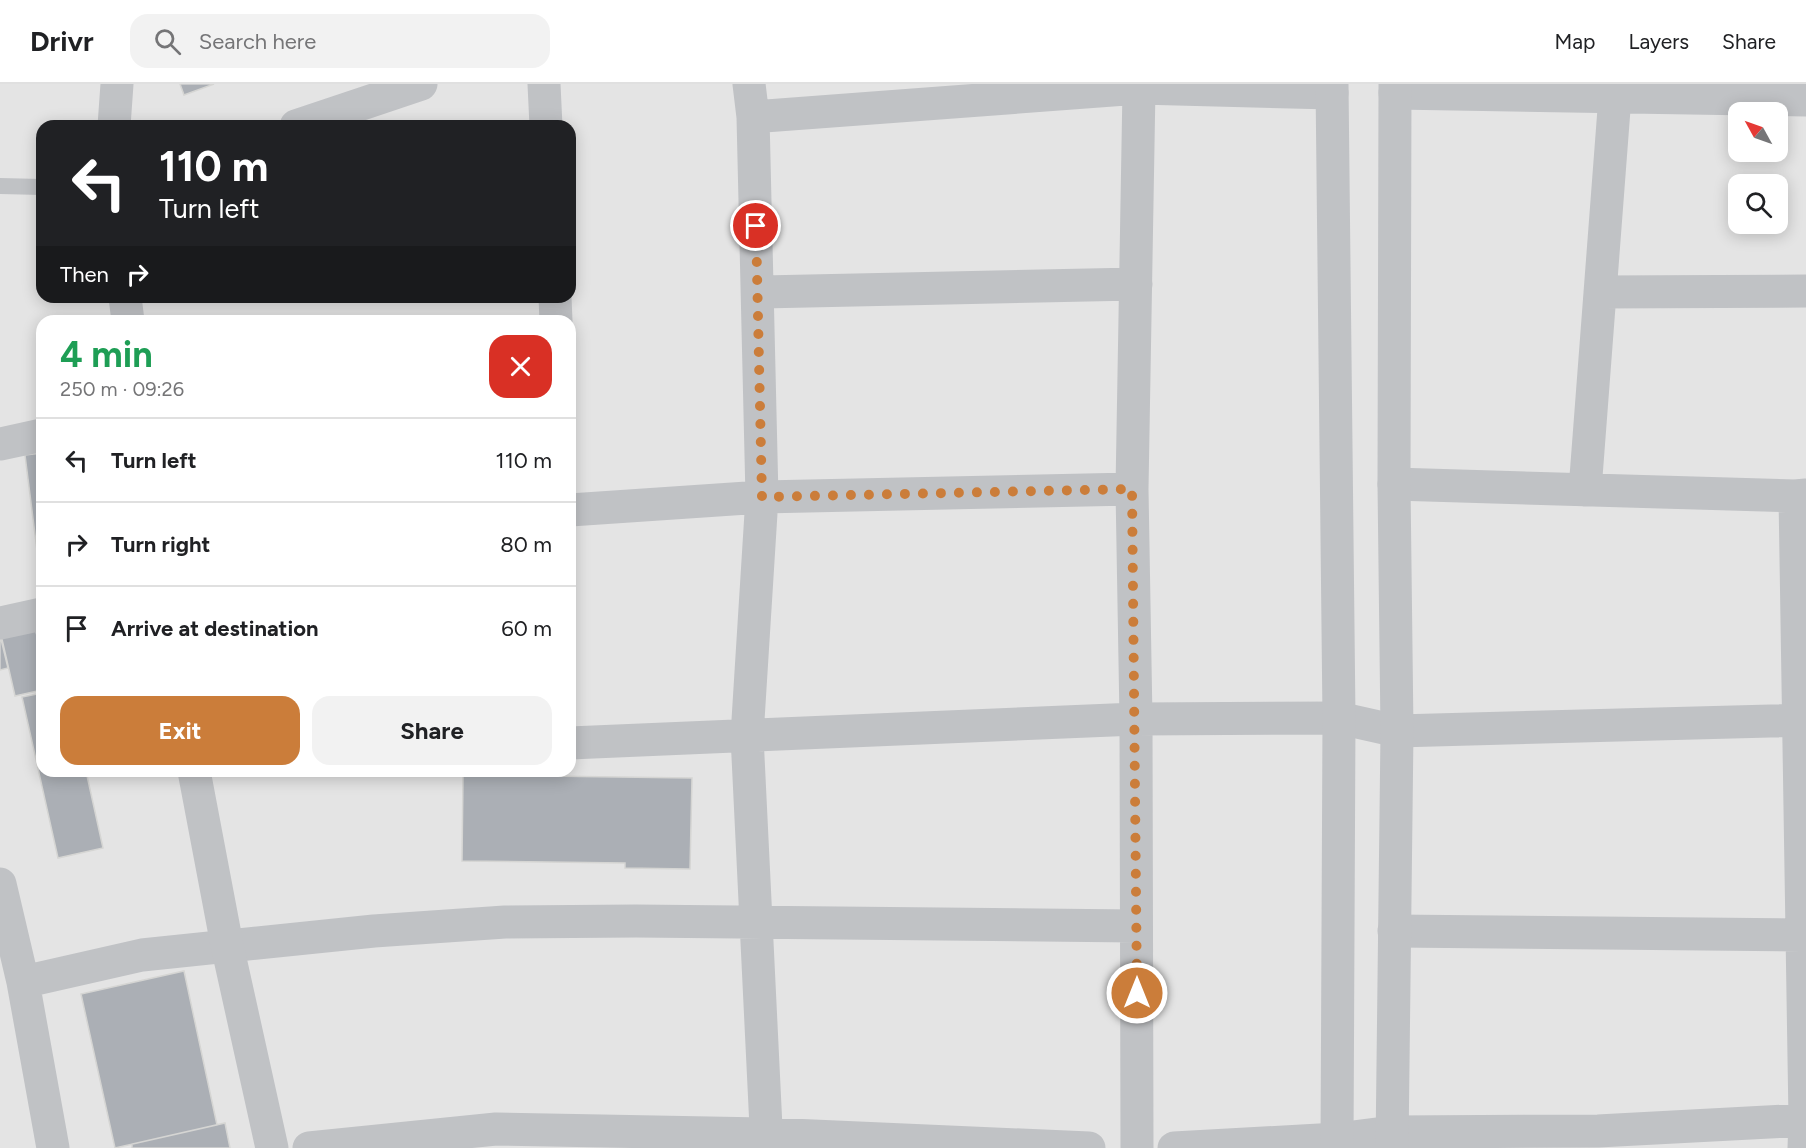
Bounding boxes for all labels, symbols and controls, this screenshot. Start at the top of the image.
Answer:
search box [130,14,550,68]
text: Drivr [30,24,94,58]
icon: search [151,25,184,58]
text: Search here [199,28,316,55]
text: Map [1555,29,1595,54]
text: Layers [1628,29,1689,54]
text: Share [1722,29,1776,54]
north arrow [1728,102,1788,162]
map controls [1728,102,1788,234]
text: 110 m [159,141,268,192]
icon: left [60,144,138,222]
button: search [1728,174,1788,234]
text: Turn left [159,192,259,225]
pin [730,200,781,251]
icon: arrive [739,209,772,242]
icon: right [121,258,154,291]
text: Then [60,261,109,288]
text: 4 min [60,333,153,376]
button: close [489,335,552,398]
text: 250 m · 09:26 [60,377,184,401]
icon: left [60,444,93,477]
text: Turn left [111,447,197,474]
text: 110 m [496,447,552,474]
icon: right [60,528,93,561]
text: Turn right [111,531,210,558]
text: 80 m [500,531,552,558]
icon: arrive [60,612,93,645]
text: Arrive at destination [111,615,319,642]
text: 60 m [501,615,552,642]
button: Exit [60,696,300,765]
button: Share [312,696,552,765]
position arrow [1105,961,1169,1025]

